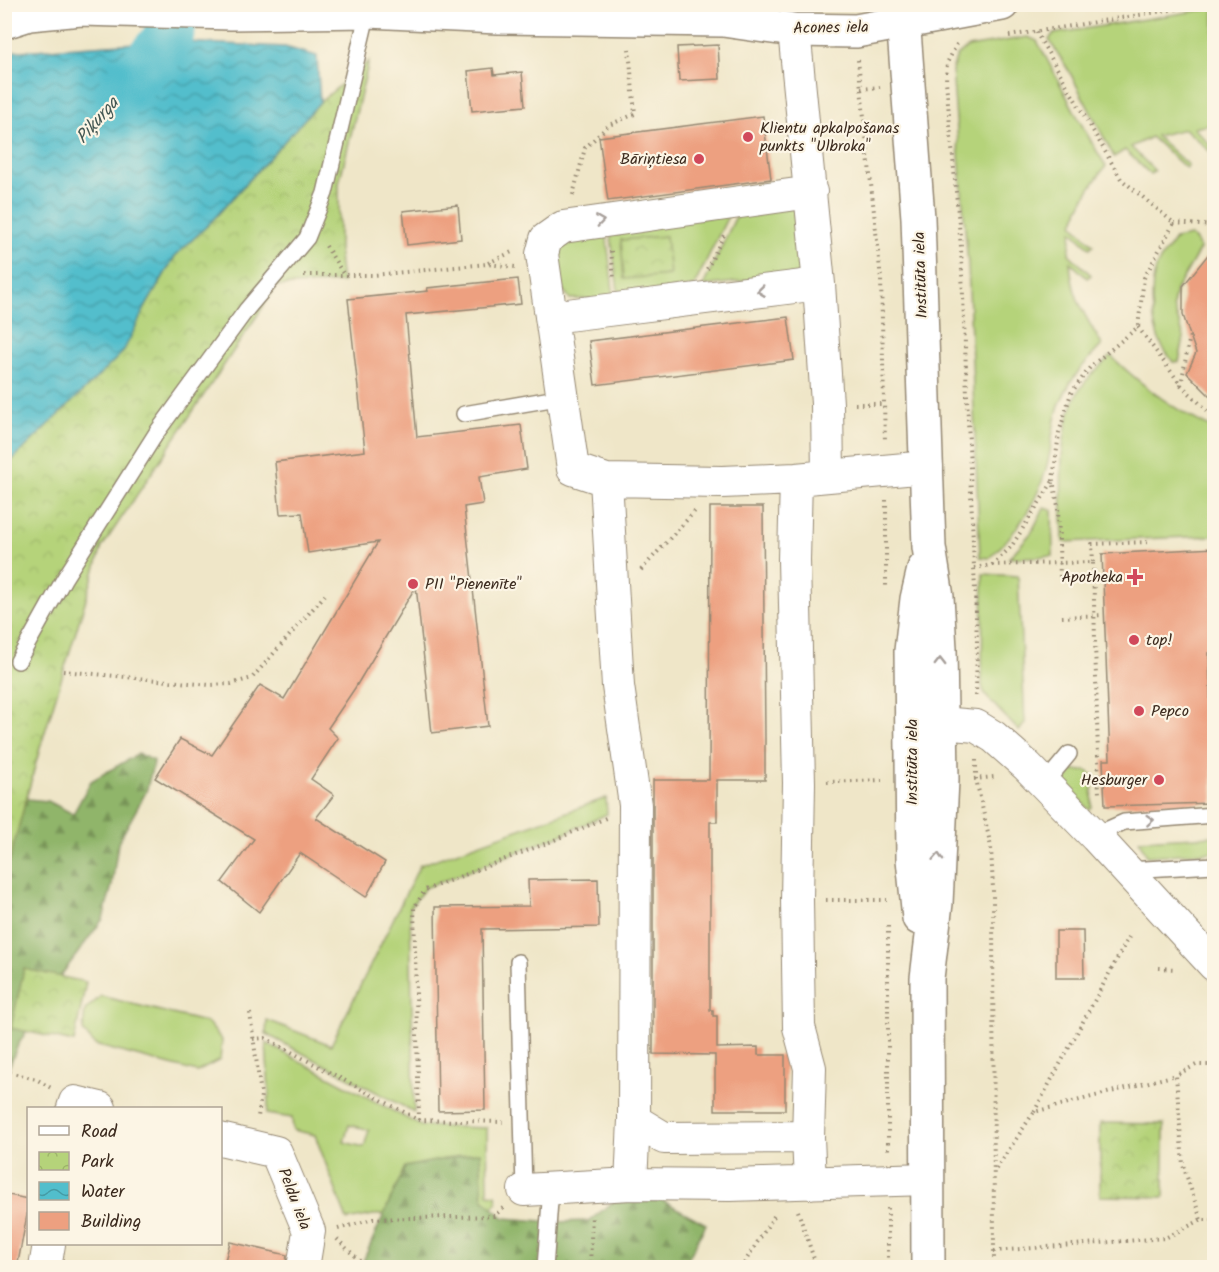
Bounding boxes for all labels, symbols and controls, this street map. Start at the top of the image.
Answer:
street label: Acones iela [793,15,869,41]
water label: Piķurga [69,90,128,151]
place label: Klientu apkalpošanas punkts "Ulbroka" [759,116,900,159]
marker: Klientu apkalpošanas punkts "Ulbroka" [741,130,755,144]
place label: Bāriņtiesa [620,147,687,172]
marker: Bāriņtiesa [692,152,706,166]
one-way arrow [595,216,605,228]
street label: Institūta iela [907,231,935,319]
one-way arrow [757,285,766,297]
place label: Apotheka [1061,565,1123,590]
marker: Apotheka [1128,570,1142,584]
place label: PII "Pienenīte" [425,572,522,597]
marker: PII "Pienenīte" [406,577,420,591]
place label: top! [1146,628,1173,653]
marker: top! [1127,633,1141,647]
one-way arrow [934,658,947,667]
place label: Pepco [1151,699,1189,724]
marker: Pepco [1132,704,1146,718]
street label: Institūta iela [900,719,925,805]
place label: Hesburger [1081,768,1149,793]
marker: Hesburger [1152,773,1166,787]
one-way arrow [1146,814,1155,827]
one-way arrow [932,853,945,862]
legend [27,1107,222,1245]
text: Road [81,1118,118,1147]
text: Park [81,1148,114,1177]
street label: Peldu iela [271,1164,317,1234]
text: Water [81,1178,126,1207]
text: Building [81,1208,141,1237]

